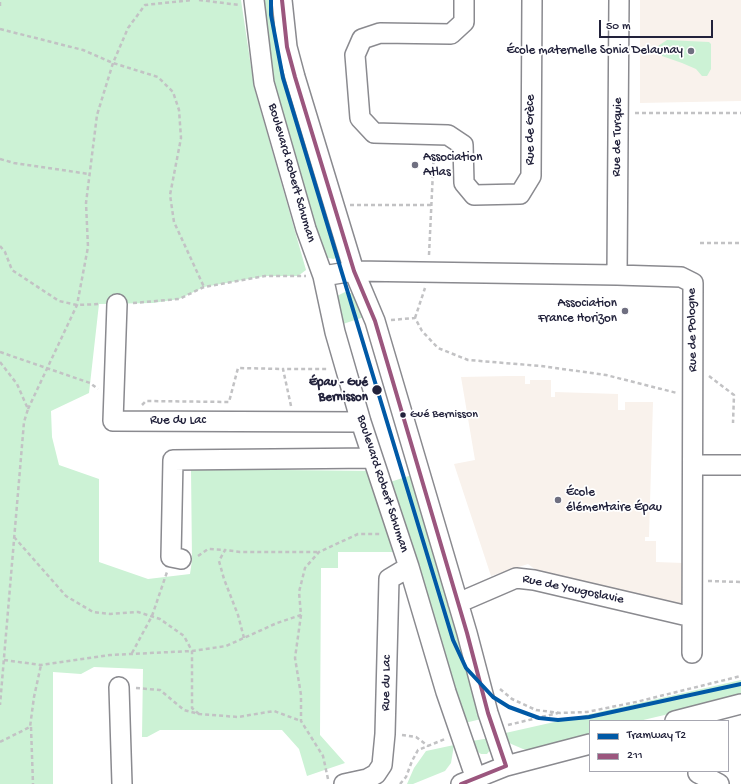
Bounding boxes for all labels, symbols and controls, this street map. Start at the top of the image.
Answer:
scale bar [601,12,715,38]
text: 50 m [606,20,631,34]
place label: École maternelle Sonia Delaunay [506,43,683,59]
marker: École maternelle Sonia Delaunay [686,46,696,56]
street label: Rue de Grèce [523,95,539,165]
street label: Rue de Turquie [610,97,626,177]
street label: Boulevard Robert Schuman [264,102,318,244]
place label: Association Atlas [423,150,482,181]
marker: Association Atlas [410,160,420,170]
street label: Rue de Pologne [684,288,702,372]
place label: Association France Horizon [538,296,617,327]
marker: Association France Horizon [620,306,630,316]
place label: Épau - Gué Bernisson [309,375,368,406]
marker: Épau - Gué Bernisson [370,383,384,397]
place label: Gué Bernisson [410,408,478,422]
marker: Gué Bernisson [398,410,408,420]
street label: Rue du Lac [150,413,206,429]
street label: Boulevard Robert Schuman [352,413,412,555]
place label: École élémentaire Épau [566,485,662,516]
marker: École élémentaire Épau [553,495,563,505]
street label: Rue de Yougoslavie [521,572,625,608]
street label: Rue du Lac [379,655,395,711]
legend [589,720,729,772]
text: Tramway T2 [627,729,686,743]
text: 211 [627,749,643,763]

